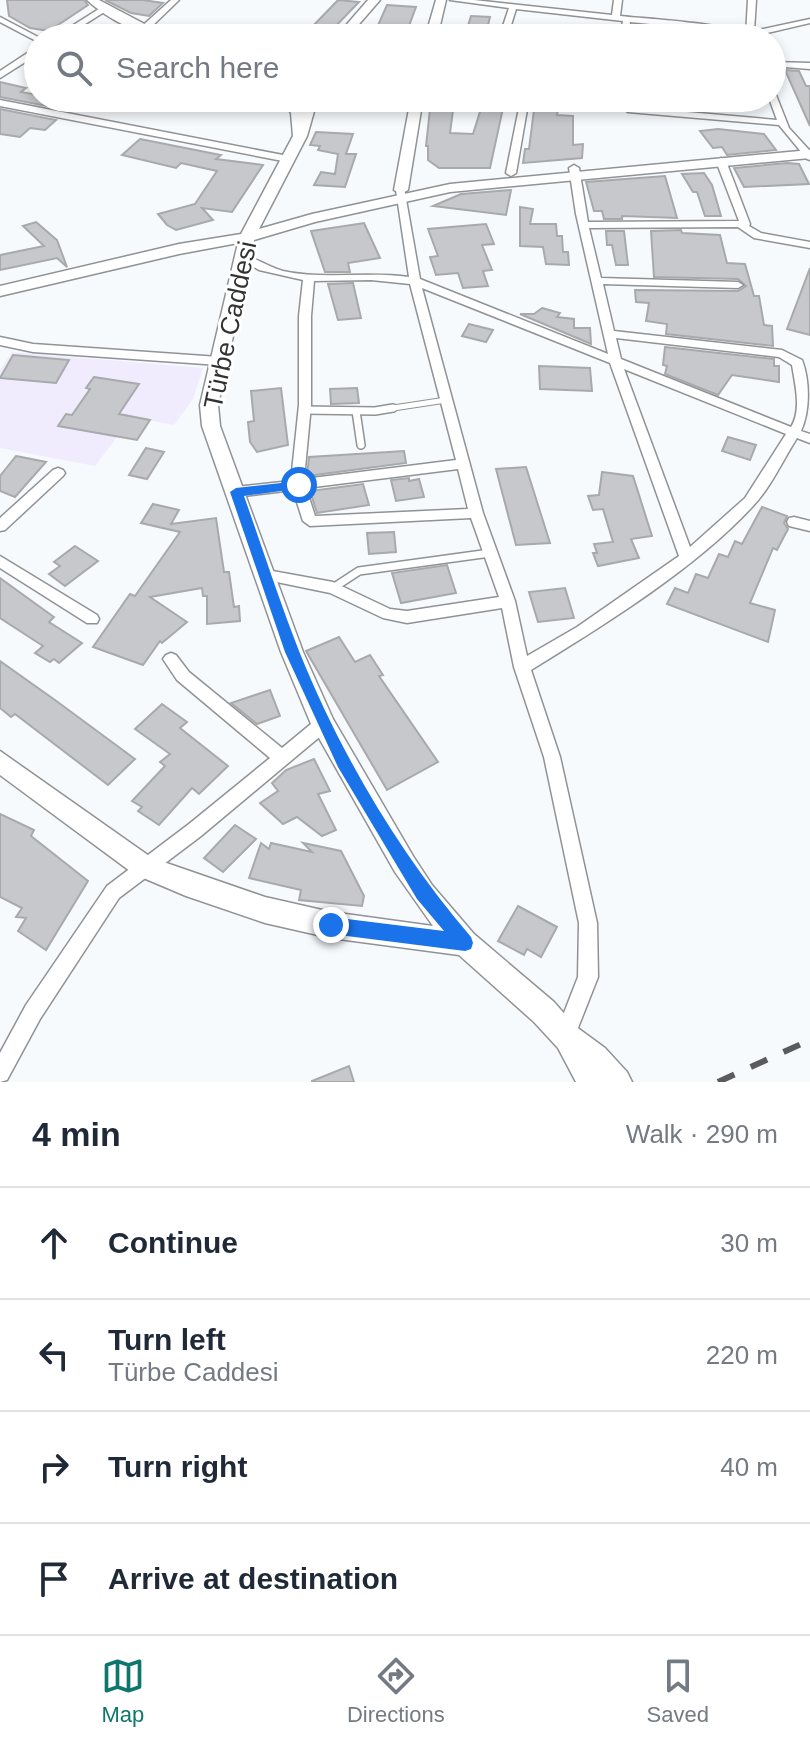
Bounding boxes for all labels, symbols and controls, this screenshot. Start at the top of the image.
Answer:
search box [24,24,786,112]
icon: search [52,46,96,90]
text: Search here [116,51,279,84]
street label: Türbe Caddesi [198,238,262,412]
route start [281,467,317,503]
route end [313,907,349,943]
text: 4 min [32,1115,121,1153]
text: Walk · 290 m [626,1119,778,1149]
icon: ahead [32,1221,76,1265]
text: Continue [108,1226,238,1259]
text: 30 m [720,1228,778,1258]
text: Turn left [108,1323,226,1356]
icon: left [32,1333,76,1377]
text: 220 m [706,1340,778,1370]
text: Türbe Caddesi [108,1357,279,1387]
icon: right [32,1445,76,1489]
text: Turn right [108,1450,247,1483]
text: 40 m [720,1452,778,1482]
icon: arrive [32,1557,76,1601]
text: Arrive at destination [108,1562,398,1595]
tab: Map [101,1654,145,1728]
tab: Directions [347,1654,445,1728]
tab: Saved [647,1654,709,1728]

